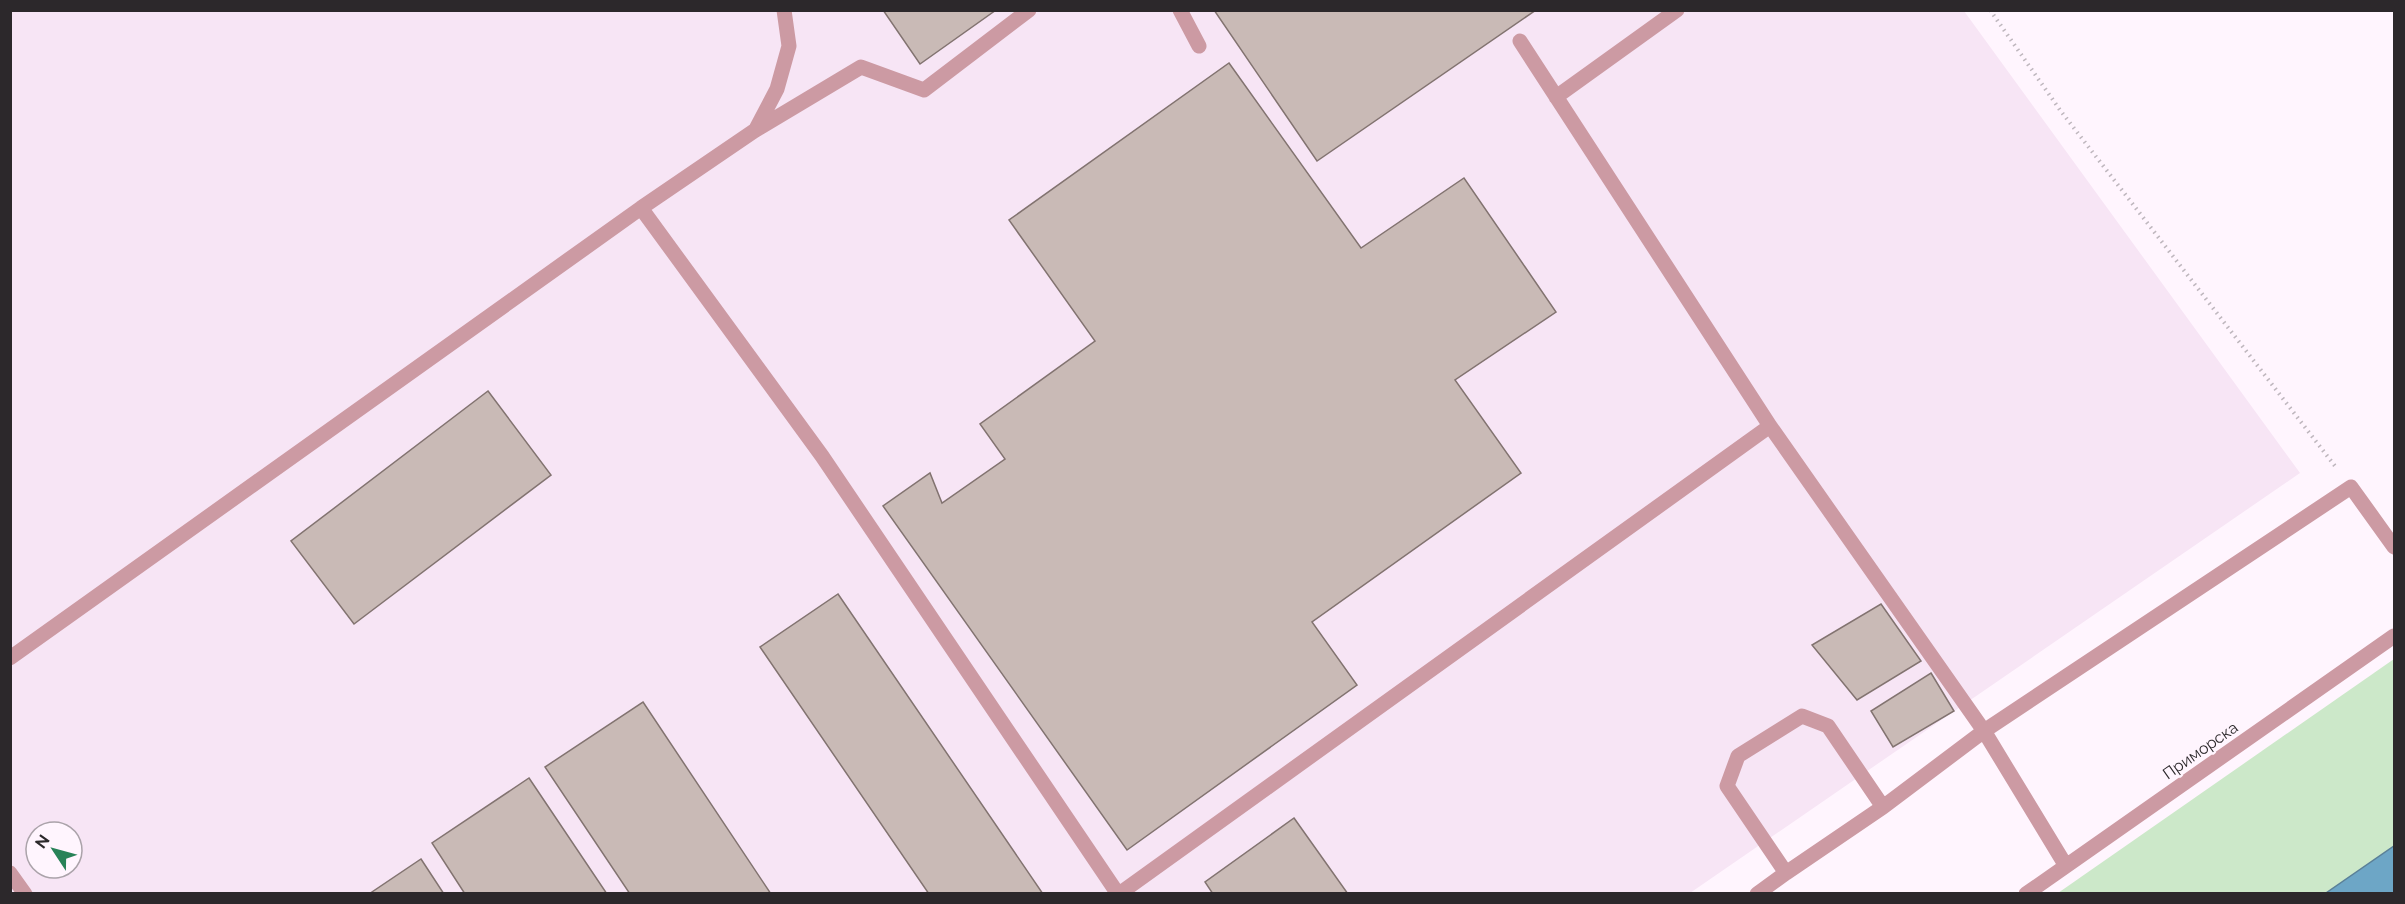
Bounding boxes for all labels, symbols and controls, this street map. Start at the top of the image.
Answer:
street label: Приморска [2159,718,2241,783]
north arrow [24,820,84,880]
text: N [31,831,54,852]

